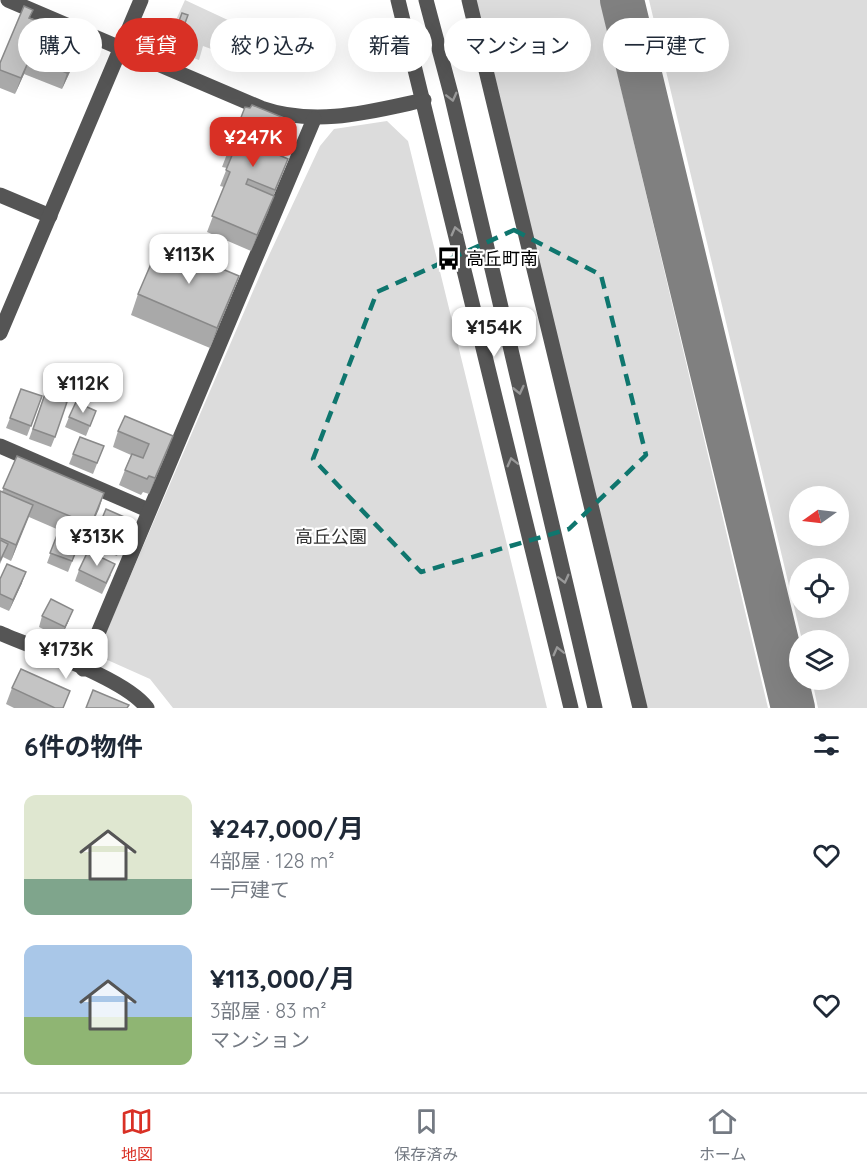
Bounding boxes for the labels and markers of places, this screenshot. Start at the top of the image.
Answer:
pin: ¥247K [211,117,295,168]
pin: ¥113K [147,234,231,285]
bus stop icon: 高丘町南 [435,246,461,272]
place label: 高丘町南 [466,247,538,270]
pin: ¥154K [452,307,536,358]
pin: ¥112K [41,363,125,414]
pin: ¥313K [55,516,139,567]
pin: ¥173K [24,629,108,680]

